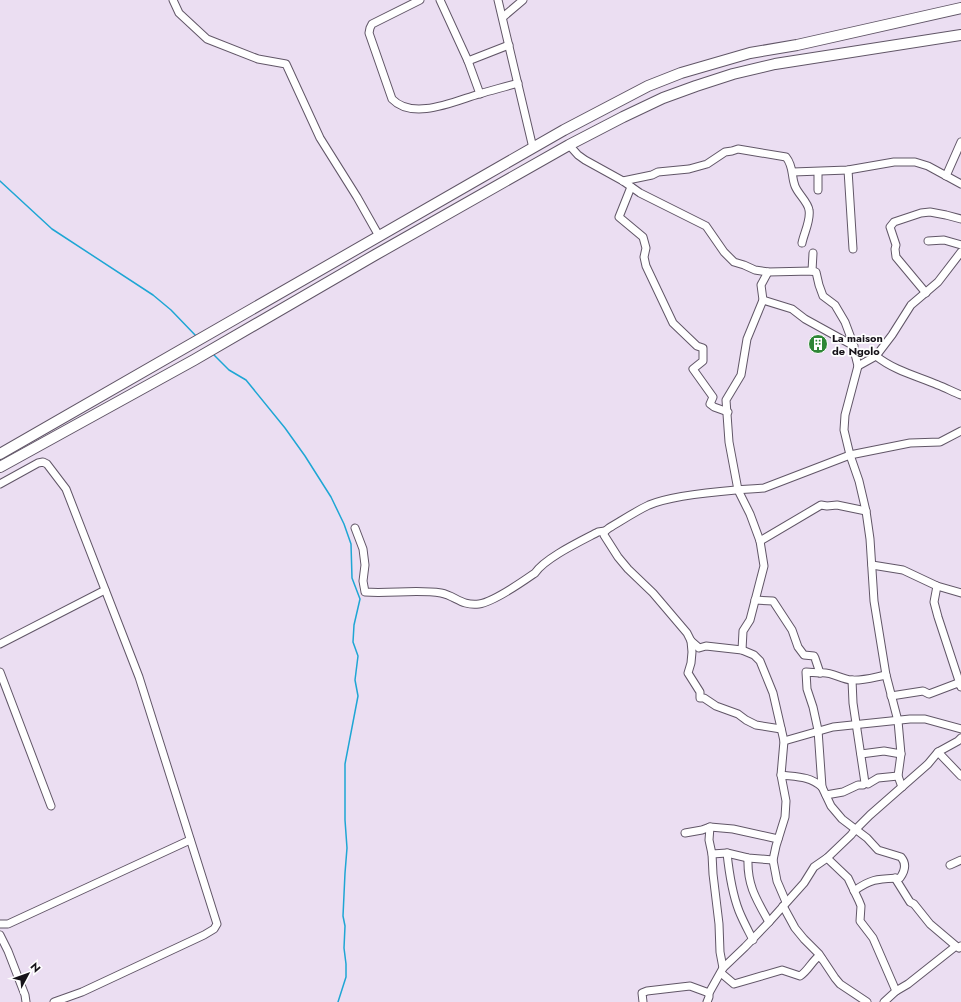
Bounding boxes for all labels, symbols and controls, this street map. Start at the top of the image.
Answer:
place label: La maison de Ngolo [832,330,883,359]
building icon: La maison de Ngolo [807,333,829,355]
north arrow [8,954,48,994]
text: N [27,959,44,976]

